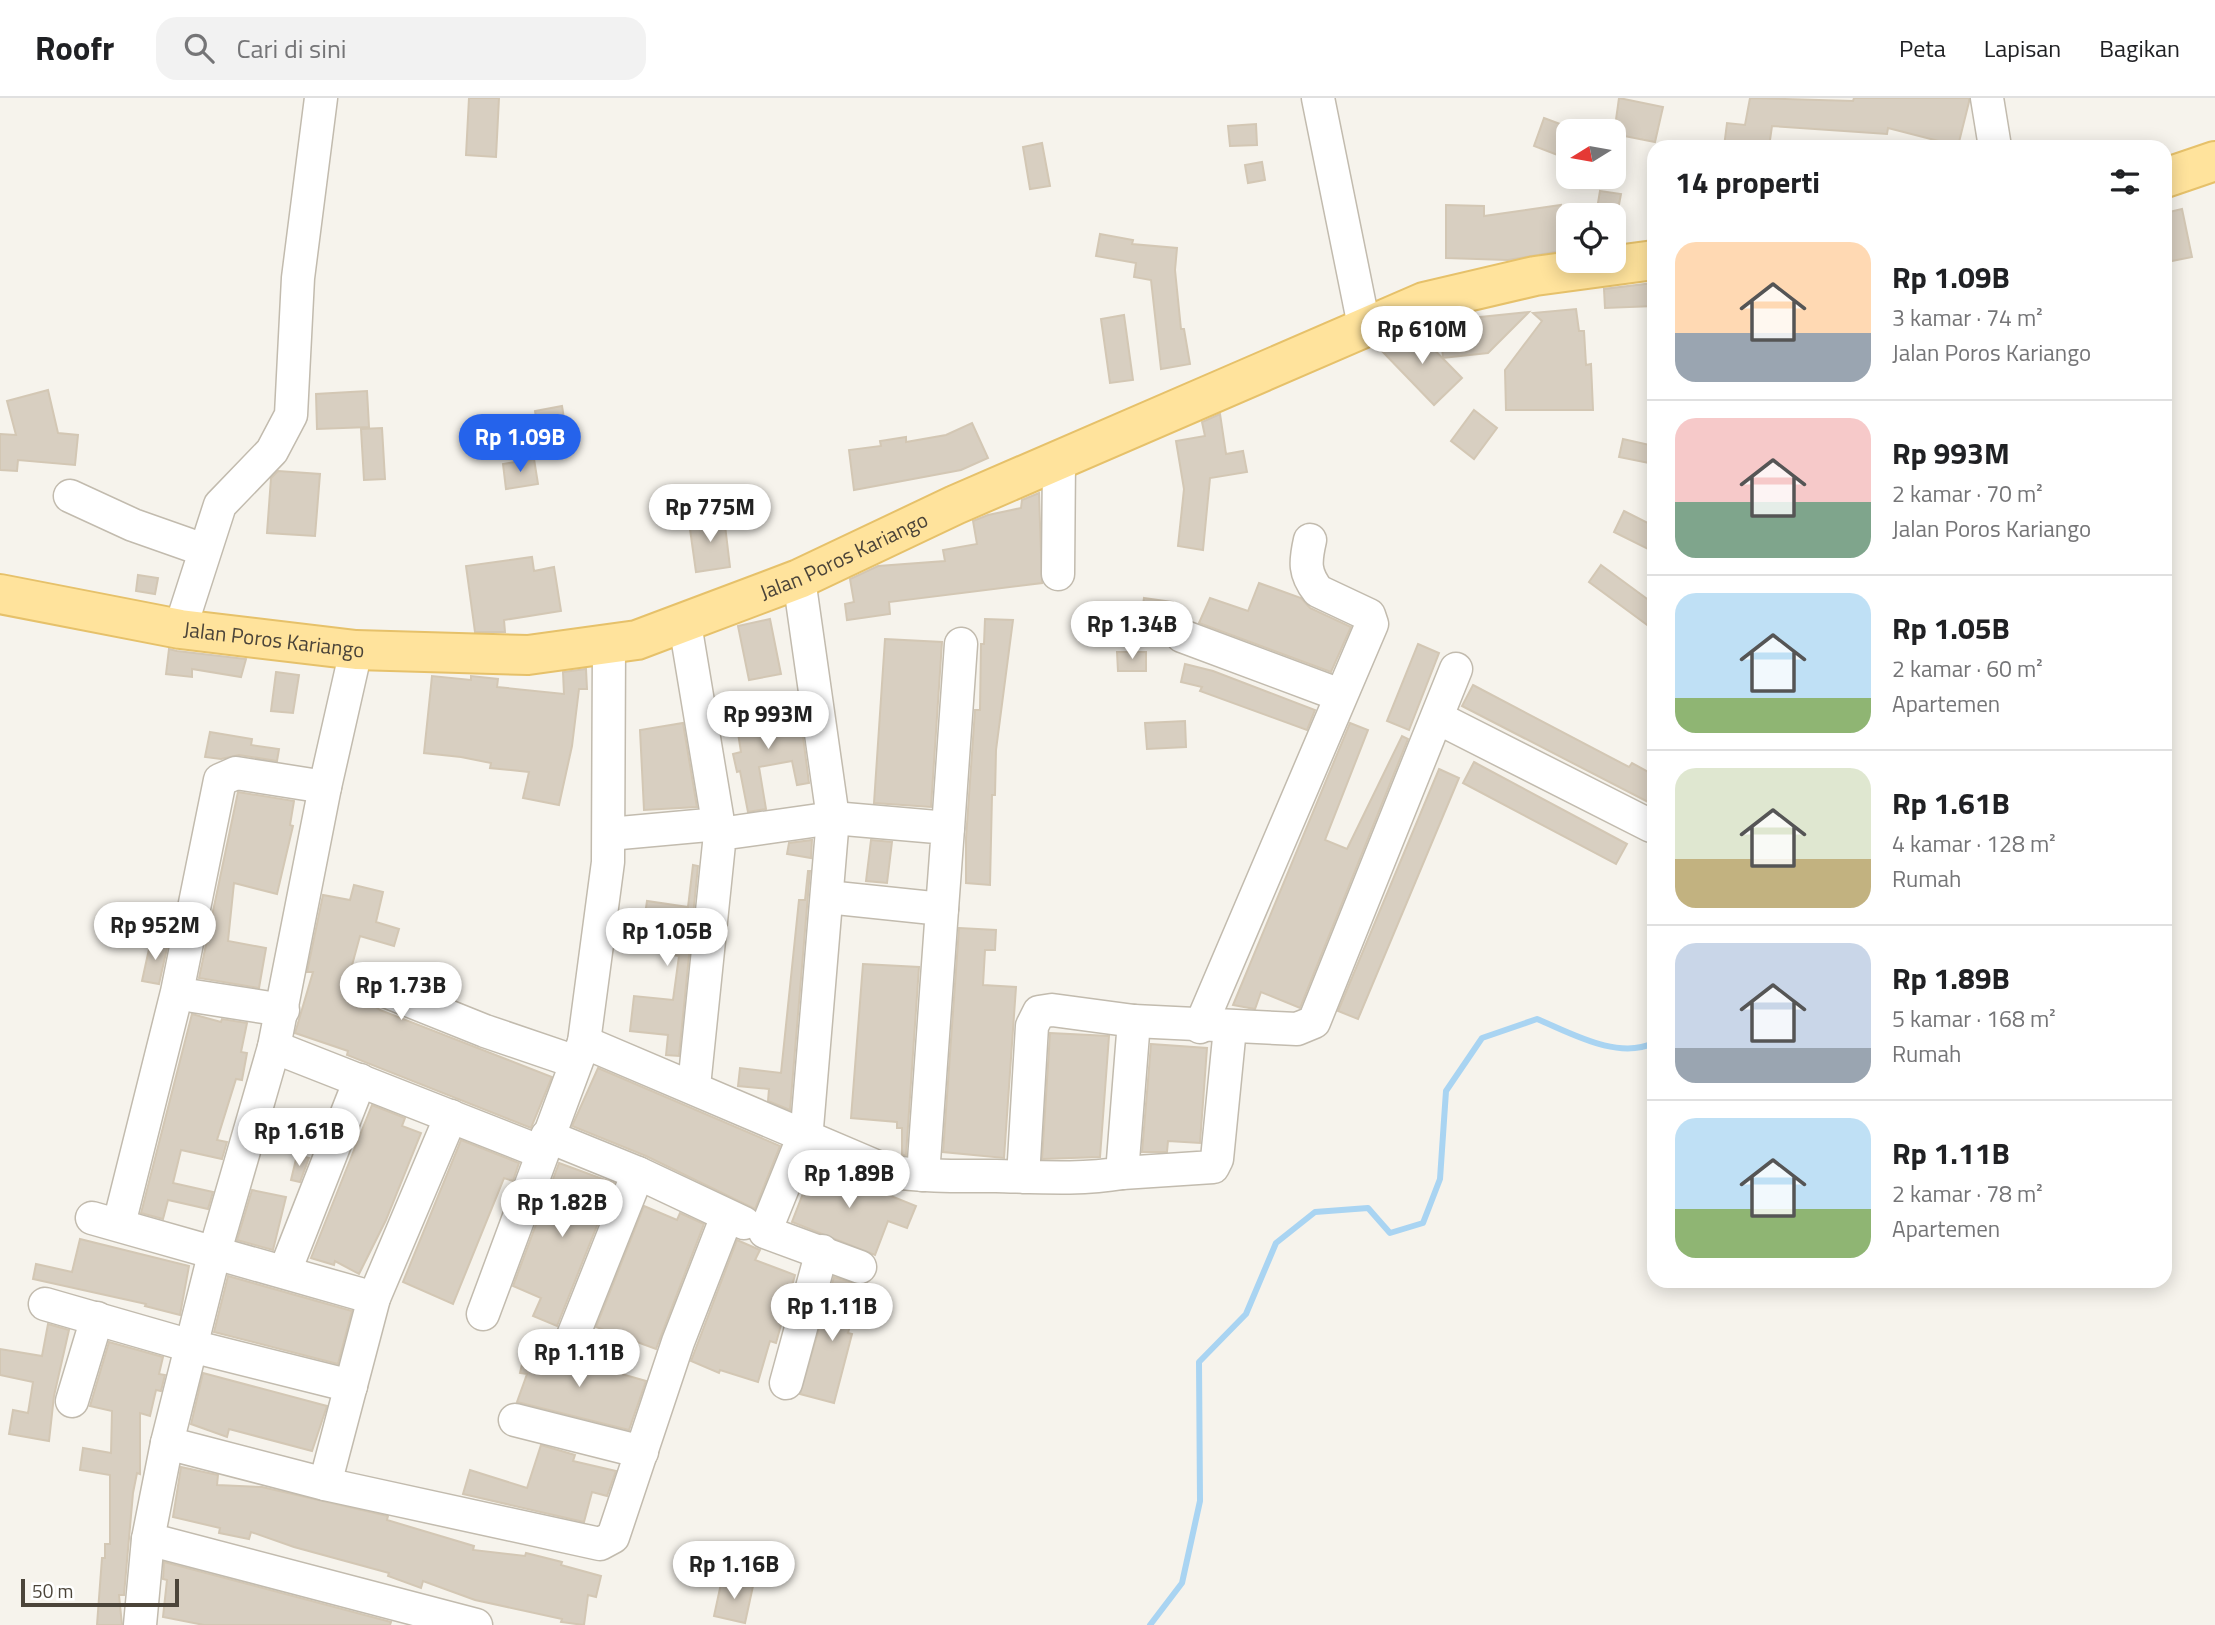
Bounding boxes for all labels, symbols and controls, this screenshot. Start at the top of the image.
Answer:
search box [156,17,646,80]
text: Roofr [35,23,114,73]
icon: search [180,29,218,67]
text: Cari di sini [236,29,347,68]
text: Peta [1899,30,1946,66]
text: Lapisan [1984,30,2061,66]
text: Bagikan [2099,30,2180,66]
north arrow [1556,119,1626,189]
map controls [1556,119,1626,273]
text: 14 properti [1675,159,1820,205]
icon: filters [2106,163,2144,201]
button: locate [1556,203,1626,273]
text: Rp 1.09B [1892,254,2010,300]
icon: home [1731,270,1815,354]
text: 3 kamar · 74 m² [1892,300,2043,335]
pin: Rp 610M [1357,306,1487,366]
text: Rp 610M [1377,311,1467,346]
text: Jalan Poros Kariango [1892,335,2091,370]
pin: Rp 1.09B [448,414,592,474]
text: Rp 1.09B [475,419,565,454]
text: Rp 993M [1892,430,2010,476]
icon: home [1731,446,1815,530]
text: 2 kamar · 70 m² [1892,476,2043,511]
pin: Rp 775M [645,484,775,544]
text: Rp 775M [665,489,755,524]
street label: Jalan Poros Kariango [755,503,933,607]
text: Jalan Poros Kariango [1892,511,2091,546]
pin: Rp 1.34B [1060,602,1204,661]
text: Rp 1.05B [1892,605,2010,651]
text: Rp 1.34B [1087,606,1177,641]
street label: Jalan Poros Kariango [182,613,365,665]
icon: home [1731,621,1815,705]
text: 2 kamar · 60 m² [1892,651,2043,686]
text: Apartemen [1892,686,2000,721]
pin: Rp 993M [703,692,833,751]
text: Rp 993M [723,696,813,731]
text: Rp 1.61B [1892,780,2010,826]
icon: home [1731,796,1815,880]
text: 4 kamar · 128 m² [1892,826,2056,861]
text: Rumah [1892,861,1961,896]
pin: Rp 952M [90,902,220,962]
text: Rp 952M [110,907,200,942]
pin: Rp 1.05B [595,908,739,968]
text: Rp 1.05B [622,913,712,948]
text: Rp 1.89B [1892,955,2010,1001]
pin: Rp 1.73B [329,962,473,1022]
text: Rp 1.73B [356,967,446,1002]
icon: home [1731,971,1815,1055]
text: 5 kamar · 168 m² [1892,1001,2056,1036]
text: Rumah [1892,1036,1961,1071]
pin: Rp 1.61B [227,1108,371,1168]
text: Rp 1.61B [254,1113,344,1148]
text: Rp 1.11B [1892,1130,2010,1176]
icon: home [1731,1146,1815,1230]
pin: Rp 1.89B [777,1150,921,1210]
text: Rp 1.89B [804,1155,894,1190]
text: 2 kamar · 78 m² [1892,1176,2043,1211]
pin: Rp 1.82B [490,1180,634,1239]
text: Rp 1.82B [517,1184,607,1219]
text: Apartemen [1892,1211,2000,1246]
pin: Rp 1.11B [760,1284,904,1343]
text: Rp 1.11B [787,1288,877,1323]
pin: Rp 1.11B [507,1330,651,1389]
text: Rp 1.11B [534,1334,624,1369]
pin: Rp 1.16B [662,1542,806,1601]
text: Rp 1.16B [689,1546,779,1581]
scale bar [21,1576,178,1608]
text: 50 m [32,1576,73,1605]

